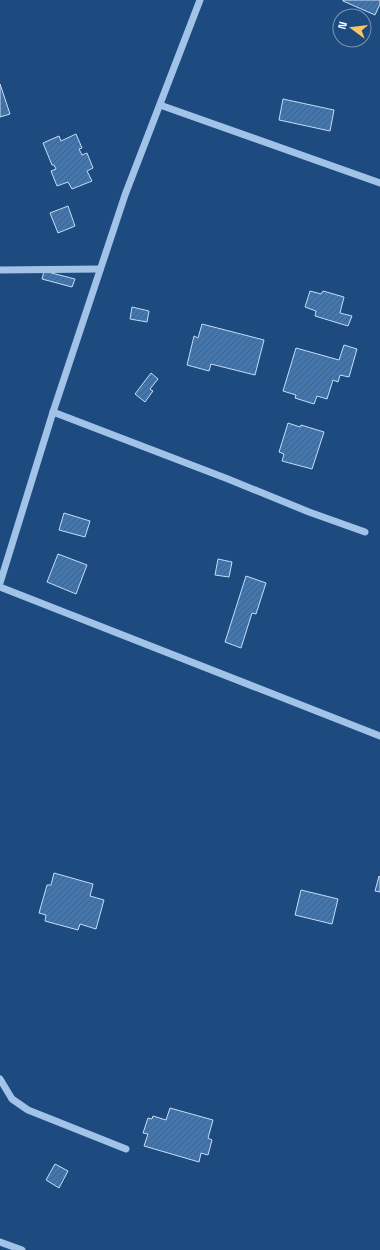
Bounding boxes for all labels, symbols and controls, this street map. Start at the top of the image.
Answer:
north arrow [332,8,372,48]
text: N [335,20,350,31]

